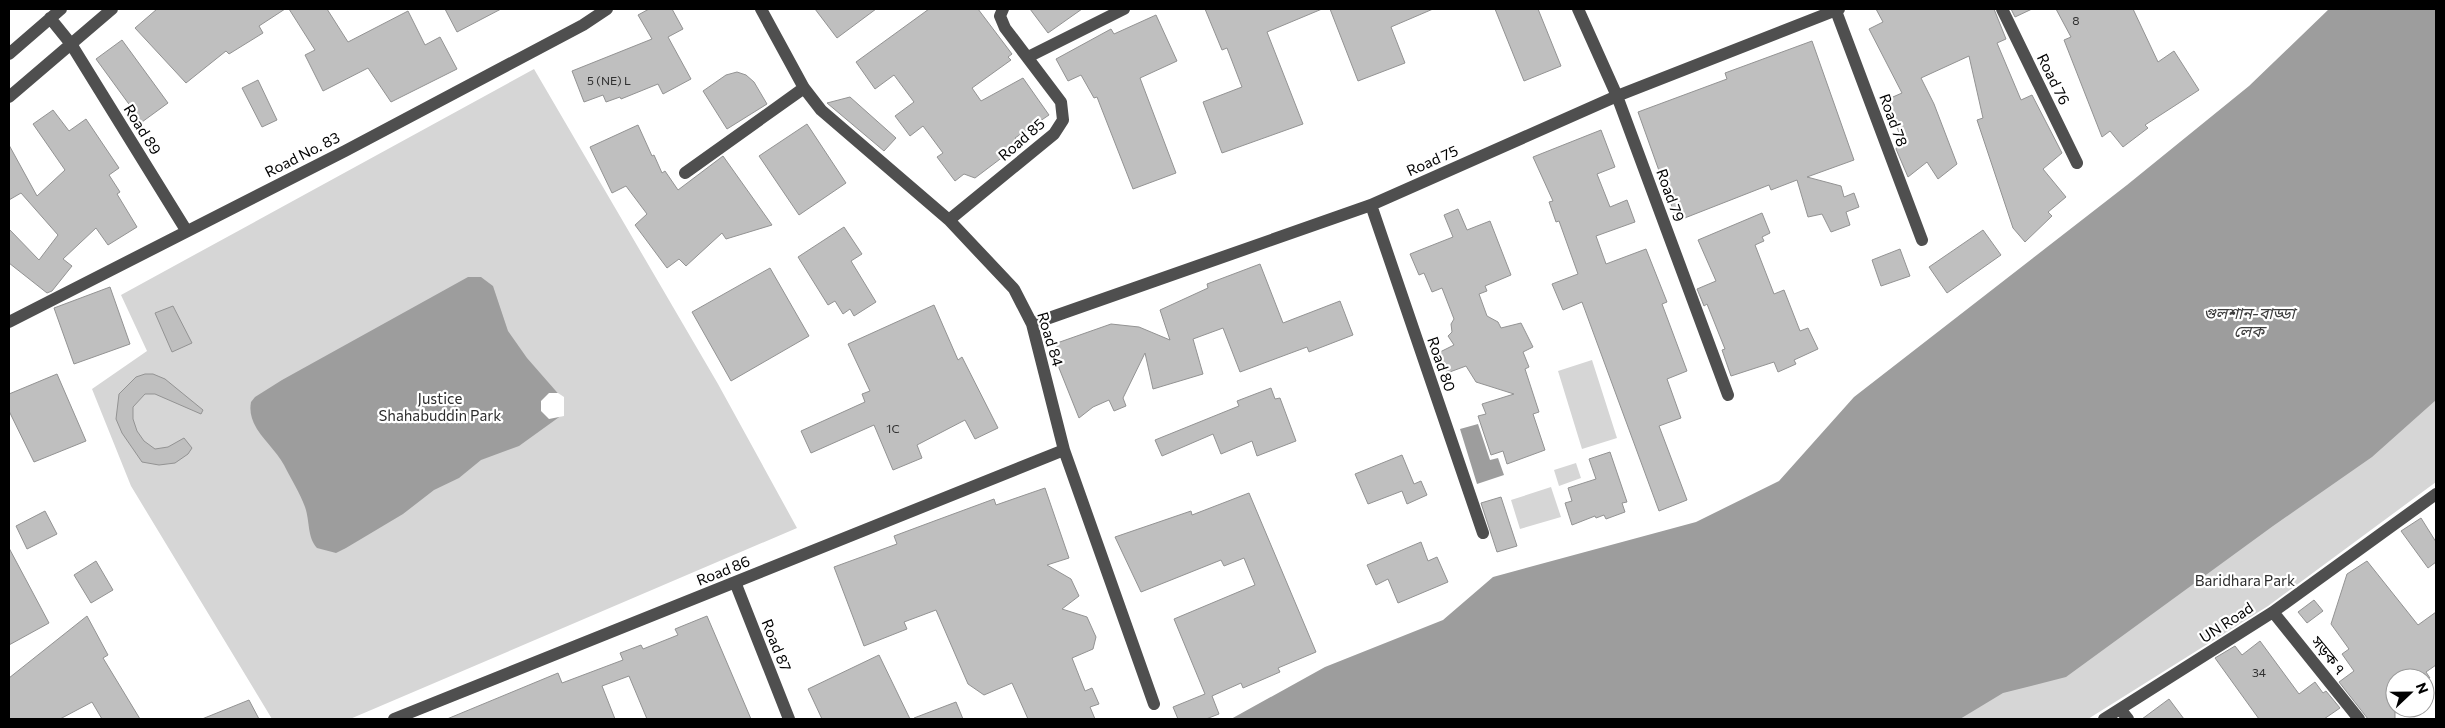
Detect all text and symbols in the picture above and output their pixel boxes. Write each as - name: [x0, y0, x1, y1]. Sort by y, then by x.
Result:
- house number: 8: [2072, 13, 2080, 27]
- street label: Road 76: [2034, 50, 2074, 108]
- house number: 5 (NE) L: [587, 73, 631, 87]
- street label: Road 78: [1876, 91, 1912, 149]
- street label: Road 89: [120, 100, 166, 158]
- street label: Road 85: [994, 114, 1048, 164]
- street label: Road No. 83: [261, 127, 343, 181]
- street label: Road 75: [1403, 141, 1461, 179]
- street label: Road 79: [1653, 166, 1689, 224]
- water label: গুলশান-বাড্ডা লেক: [2203, 303, 2297, 340]
- street label: Road 84: [1034, 310, 1068, 368]
- street label: Road 80: [1424, 334, 1460, 394]
- park label: Justice Shahabuddin Park: [379, 389, 501, 424]
- house number: 1C: [886, 421, 900, 435]
- street label: Road 86: [694, 551, 752, 589]
- park label: Baridhara Park: [2195, 571, 2295, 589]
- street label: UN Road: [2196, 598, 2256, 646]
- street label: Road 87: [758, 616, 796, 674]
- street label: সড়ক ৭: [2308, 632, 2350, 678]
- house number: 34: [2252, 665, 2266, 679]
- north arrow: [2385, 668, 2435, 718]
- text: N: [2413, 680, 2432, 696]

